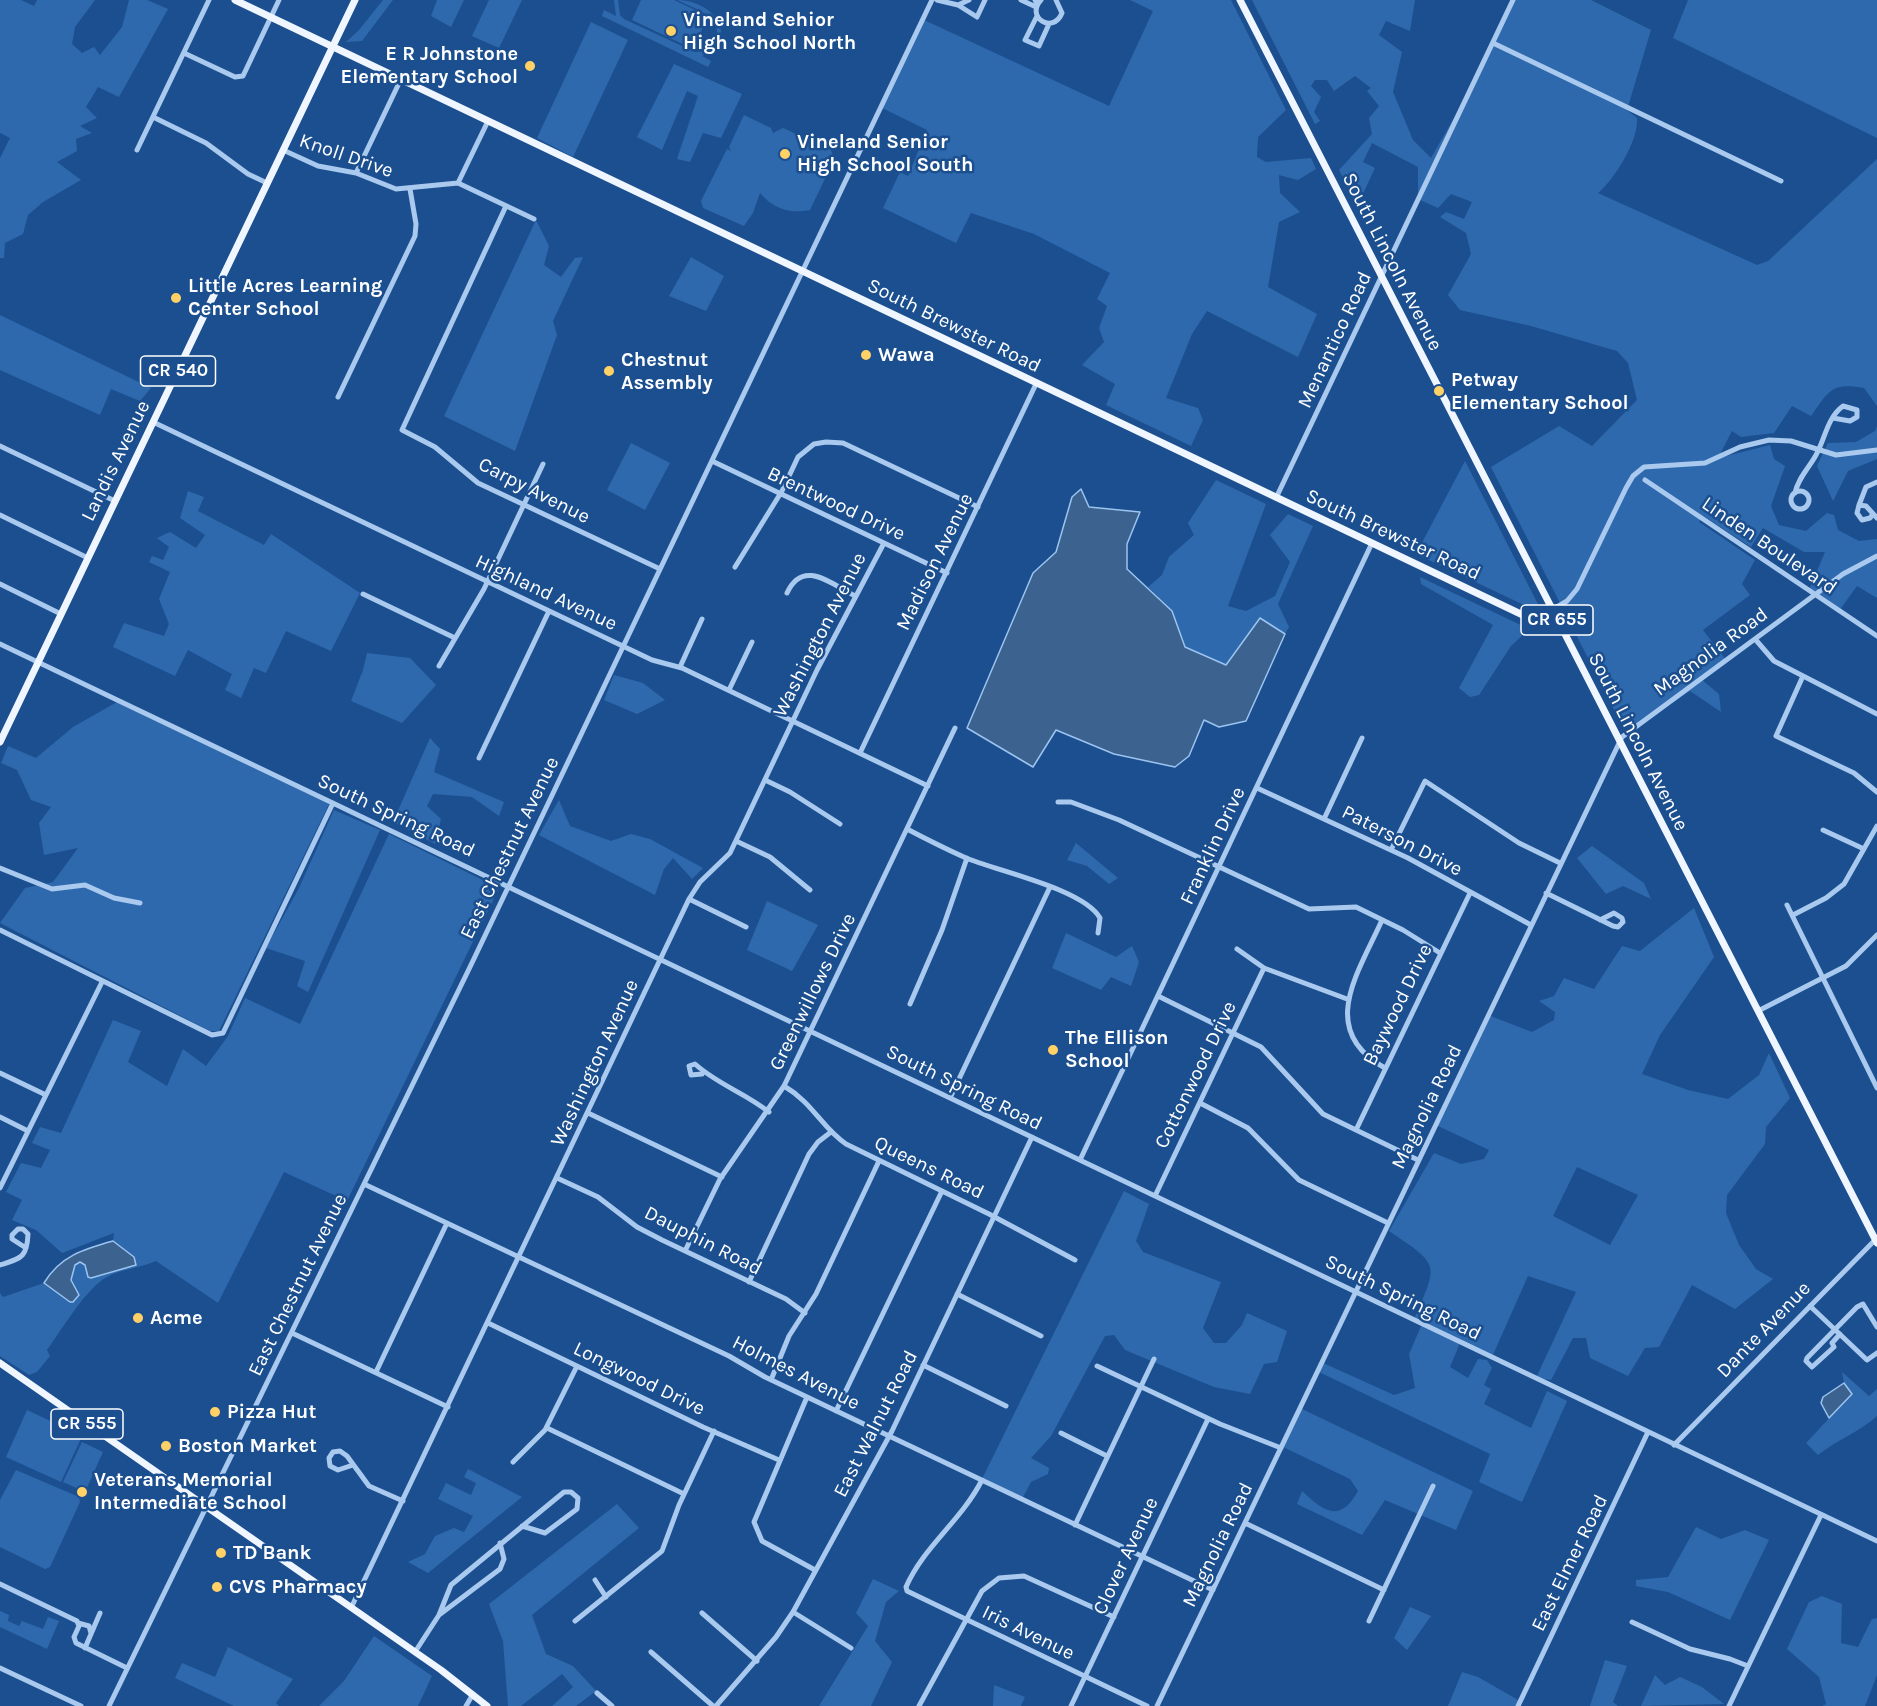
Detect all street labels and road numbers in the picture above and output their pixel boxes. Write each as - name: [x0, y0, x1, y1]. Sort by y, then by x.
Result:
- street label: Knoll Drive: [296, 129, 396, 183]
- street label: South Lincoln Avenue: [1337, 169, 1447, 355]
- street label: Menantico Road: [1293, 268, 1377, 412]
- street label: South Brewster Road: [863, 274, 1045, 378]
- road number: CR 540: [140, 356, 216, 386]
- street label: Landis Avenue: [76, 397, 156, 525]
- street label: Carpy Avenue: [474, 453, 594, 529]
- street label: Brentwood Drive: [763, 462, 909, 546]
- street label: South Brewster Road: [1302, 484, 1484, 586]
- street label: Madison Avenue: [891, 489, 979, 635]
- street label: Linden Boulevard: [1697, 492, 1841, 600]
- street label: Washington Avenue: [768, 549, 872, 721]
- street label: Highland Avenue: [471, 550, 621, 636]
- street label: Magnolia Road: [1649, 602, 1773, 702]
- road number: CR 655: [1521, 605, 1593, 635]
- street label: South Lincoln Avenue: [1583, 649, 1693, 835]
- street label: East Chestnut Avenue: [455, 753, 565, 943]
- street label: South Spring Road: [314, 769, 478, 863]
- street label: Franklin Drive: [1175, 783, 1251, 909]
- street label: Paterson Drive: [1338, 800, 1466, 882]
- street label: Greenwillows Drive: [765, 910, 861, 1074]
- street label: Baywood Drive: [1358, 940, 1438, 1070]
- street label: Washington Avenue: [546, 976, 644, 1150]
- street label: Cottonwood Drive: [1150, 997, 1242, 1153]
- street label: South Spring Road: [882, 1040, 1046, 1136]
- street label: Magnolia Road: [1386, 1041, 1468, 1173]
- street label: Queens Road: [870, 1131, 988, 1205]
- street label: East Chestnut Avenue: [243, 1190, 353, 1380]
- street label: Dauphin Road: [640, 1201, 766, 1281]
- street label: South Spring Road: [1321, 1250, 1485, 1346]
- street label: Dante Avenue: [1712, 1277, 1816, 1383]
- street label: Holmes Avenue: [728, 1331, 864, 1415]
- street label: Longwood Drive: [569, 1337, 709, 1421]
- street label: East Walnut Road: [829, 1347, 923, 1501]
- road number: CR 555: [51, 1409, 123, 1439]
- street label: Magnolia Road: [1177, 1479, 1259, 1611]
- street label: East Elmer Road: [1527, 1491, 1613, 1635]
- street label: Clover Avenue: [1088, 1493, 1164, 1619]
- street label: Iris Avenue: [978, 1600, 1078, 1666]

